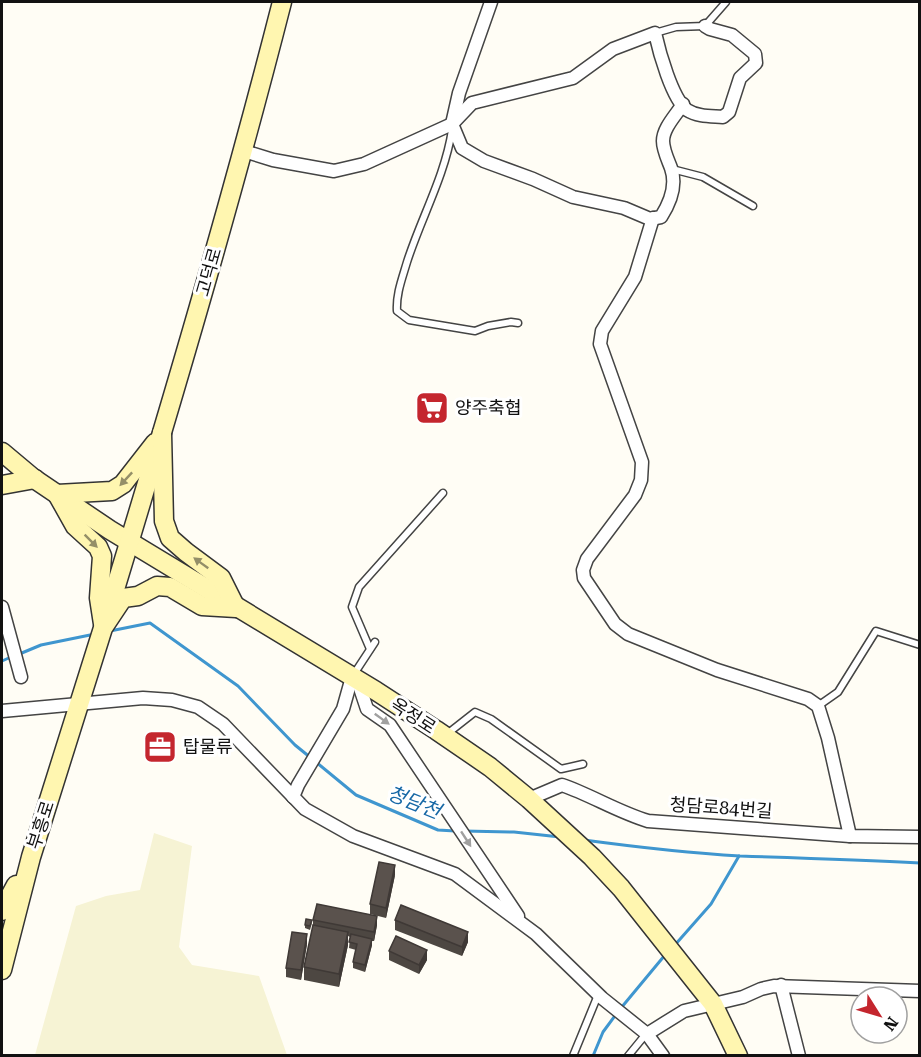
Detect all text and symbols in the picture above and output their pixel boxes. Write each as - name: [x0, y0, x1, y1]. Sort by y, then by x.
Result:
- street label: 고덕로: [192, 245, 225, 299]
- supermarket icon: 양주축협: [414, 390, 450, 426]
- place label: 양주축협: [455, 397, 521, 418]
- one-way arrow: [120, 471, 133, 486]
- one-way arrow: [84, 533, 98, 548]
- one-way arrow: [193, 557, 209, 569]
- street label: 옥정로: [387, 693, 440, 738]
- one-way arrow: [374, 713, 389, 725]
- office icon: 탑물류: [142, 729, 178, 765]
- place label: 탑물류: [183, 736, 233, 757]
- water label: 청담천: [384, 781, 446, 824]
- street label: 청담로84번길: [669, 793, 773, 822]
- street label: 부흥로: [23, 798, 58, 852]
- one-way arrow: [460, 831, 472, 847]
- north arrow: [849, 985, 909, 1045]
- text: N: [879, 1013, 902, 1034]

